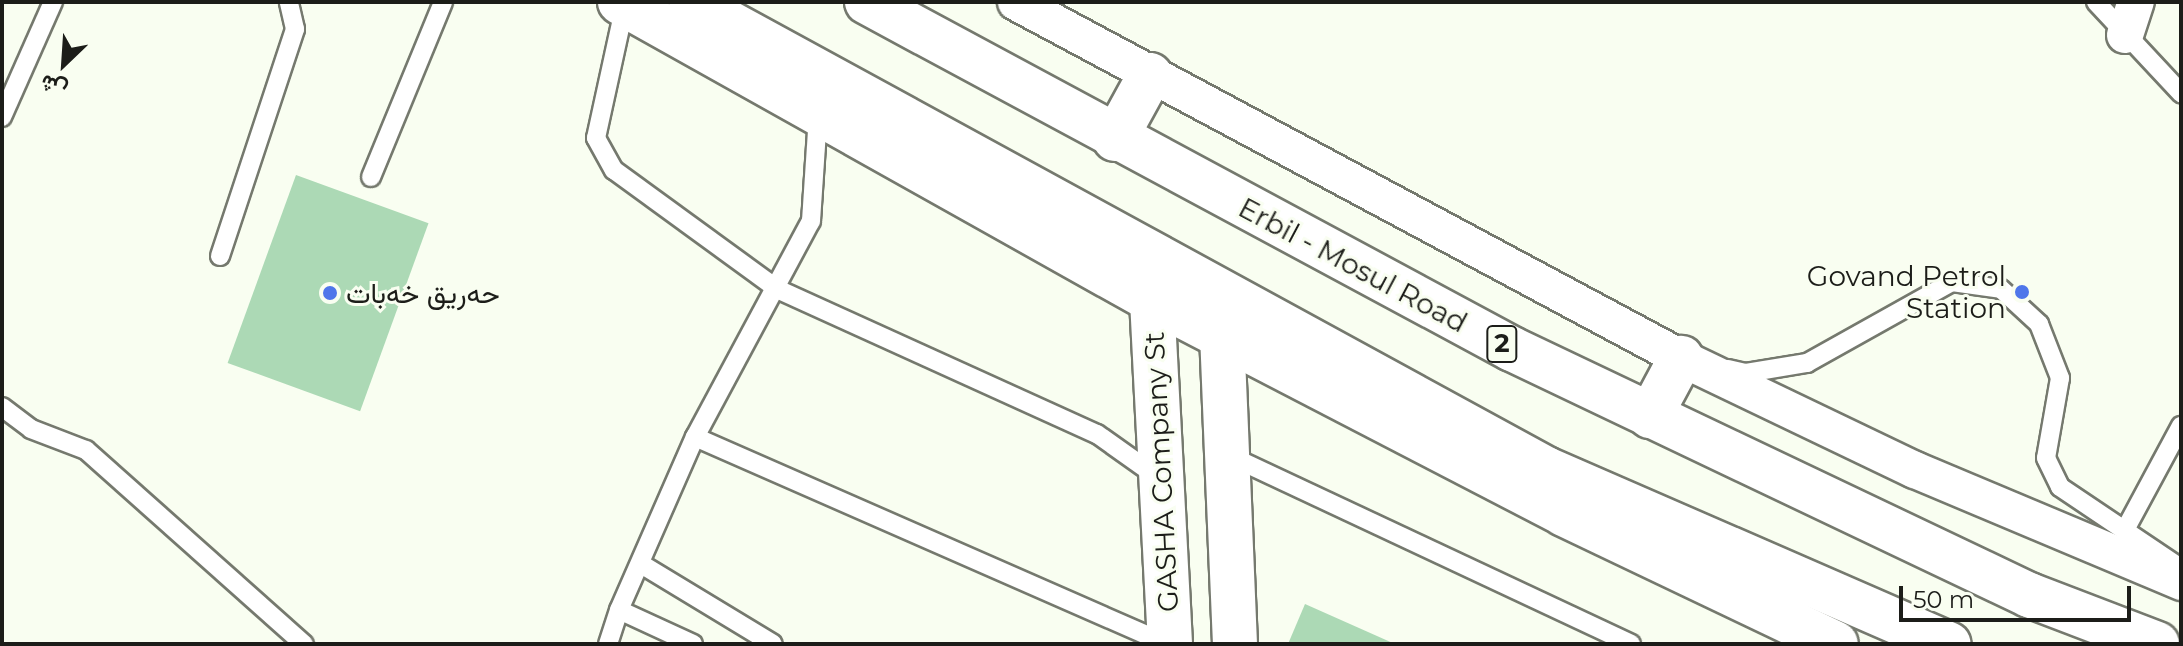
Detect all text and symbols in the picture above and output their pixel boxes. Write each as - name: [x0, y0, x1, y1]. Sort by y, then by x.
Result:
- north arrow: [24, 24, 104, 104]
- text: ش: [36, 68, 71, 104]
- street label: Erbil - Mosul Road: [1233, 191, 1473, 339]
- place label: Govand Petrol Station: [1807, 259, 2006, 325]
- place label: حەریق خەبات: [346, 276, 500, 310]
- marker: Govand Petrol Station: [2013, 283, 2031, 301]
- marker: حەریق خەبات: [321, 284, 339, 302]
- road number: 2: [1486, 322, 1518, 366]
- street label: GASHA Company St: [1137, 331, 1185, 613]
- scale bar: [1903, 570, 2135, 620]
- text: 50 m: [1913, 585, 1974, 614]

